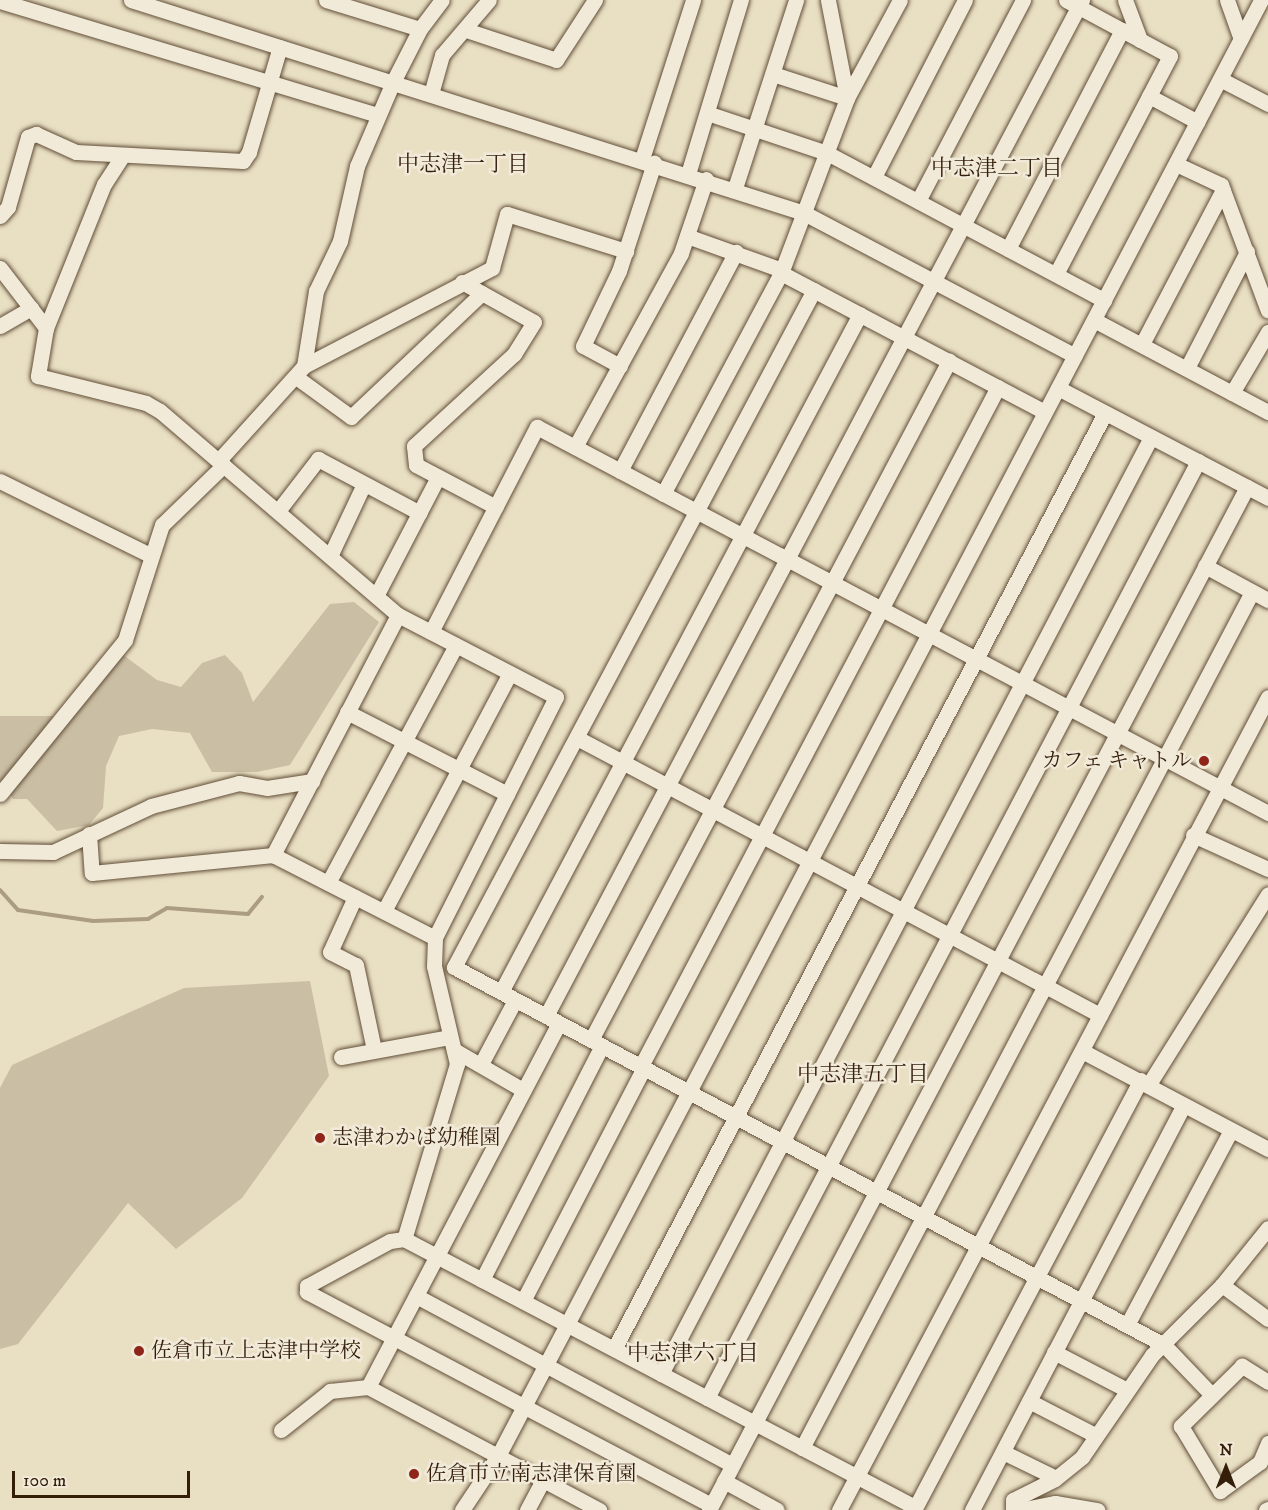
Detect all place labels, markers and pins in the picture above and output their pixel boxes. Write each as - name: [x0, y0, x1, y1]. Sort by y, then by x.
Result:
- place label: カフェ キャトル: [1040, 748, 1192, 774]
- marker: カフェ キャトル: [1197, 754, 1211, 768]
- place label: 志津わかば幼稚園: [332, 1125, 500, 1151]
- marker: 志津わかば幼稚園: [313, 1131, 327, 1145]
- place label: 佐倉市立上志津中学校: [151, 1338, 361, 1364]
- marker: 佐倉市立上志津中学校: [132, 1344, 146, 1358]
- place label: 佐倉市立南志津保育園: [426, 1461, 636, 1487]
- marker: 佐倉市立南志津保育園: [407, 1467, 421, 1481]

